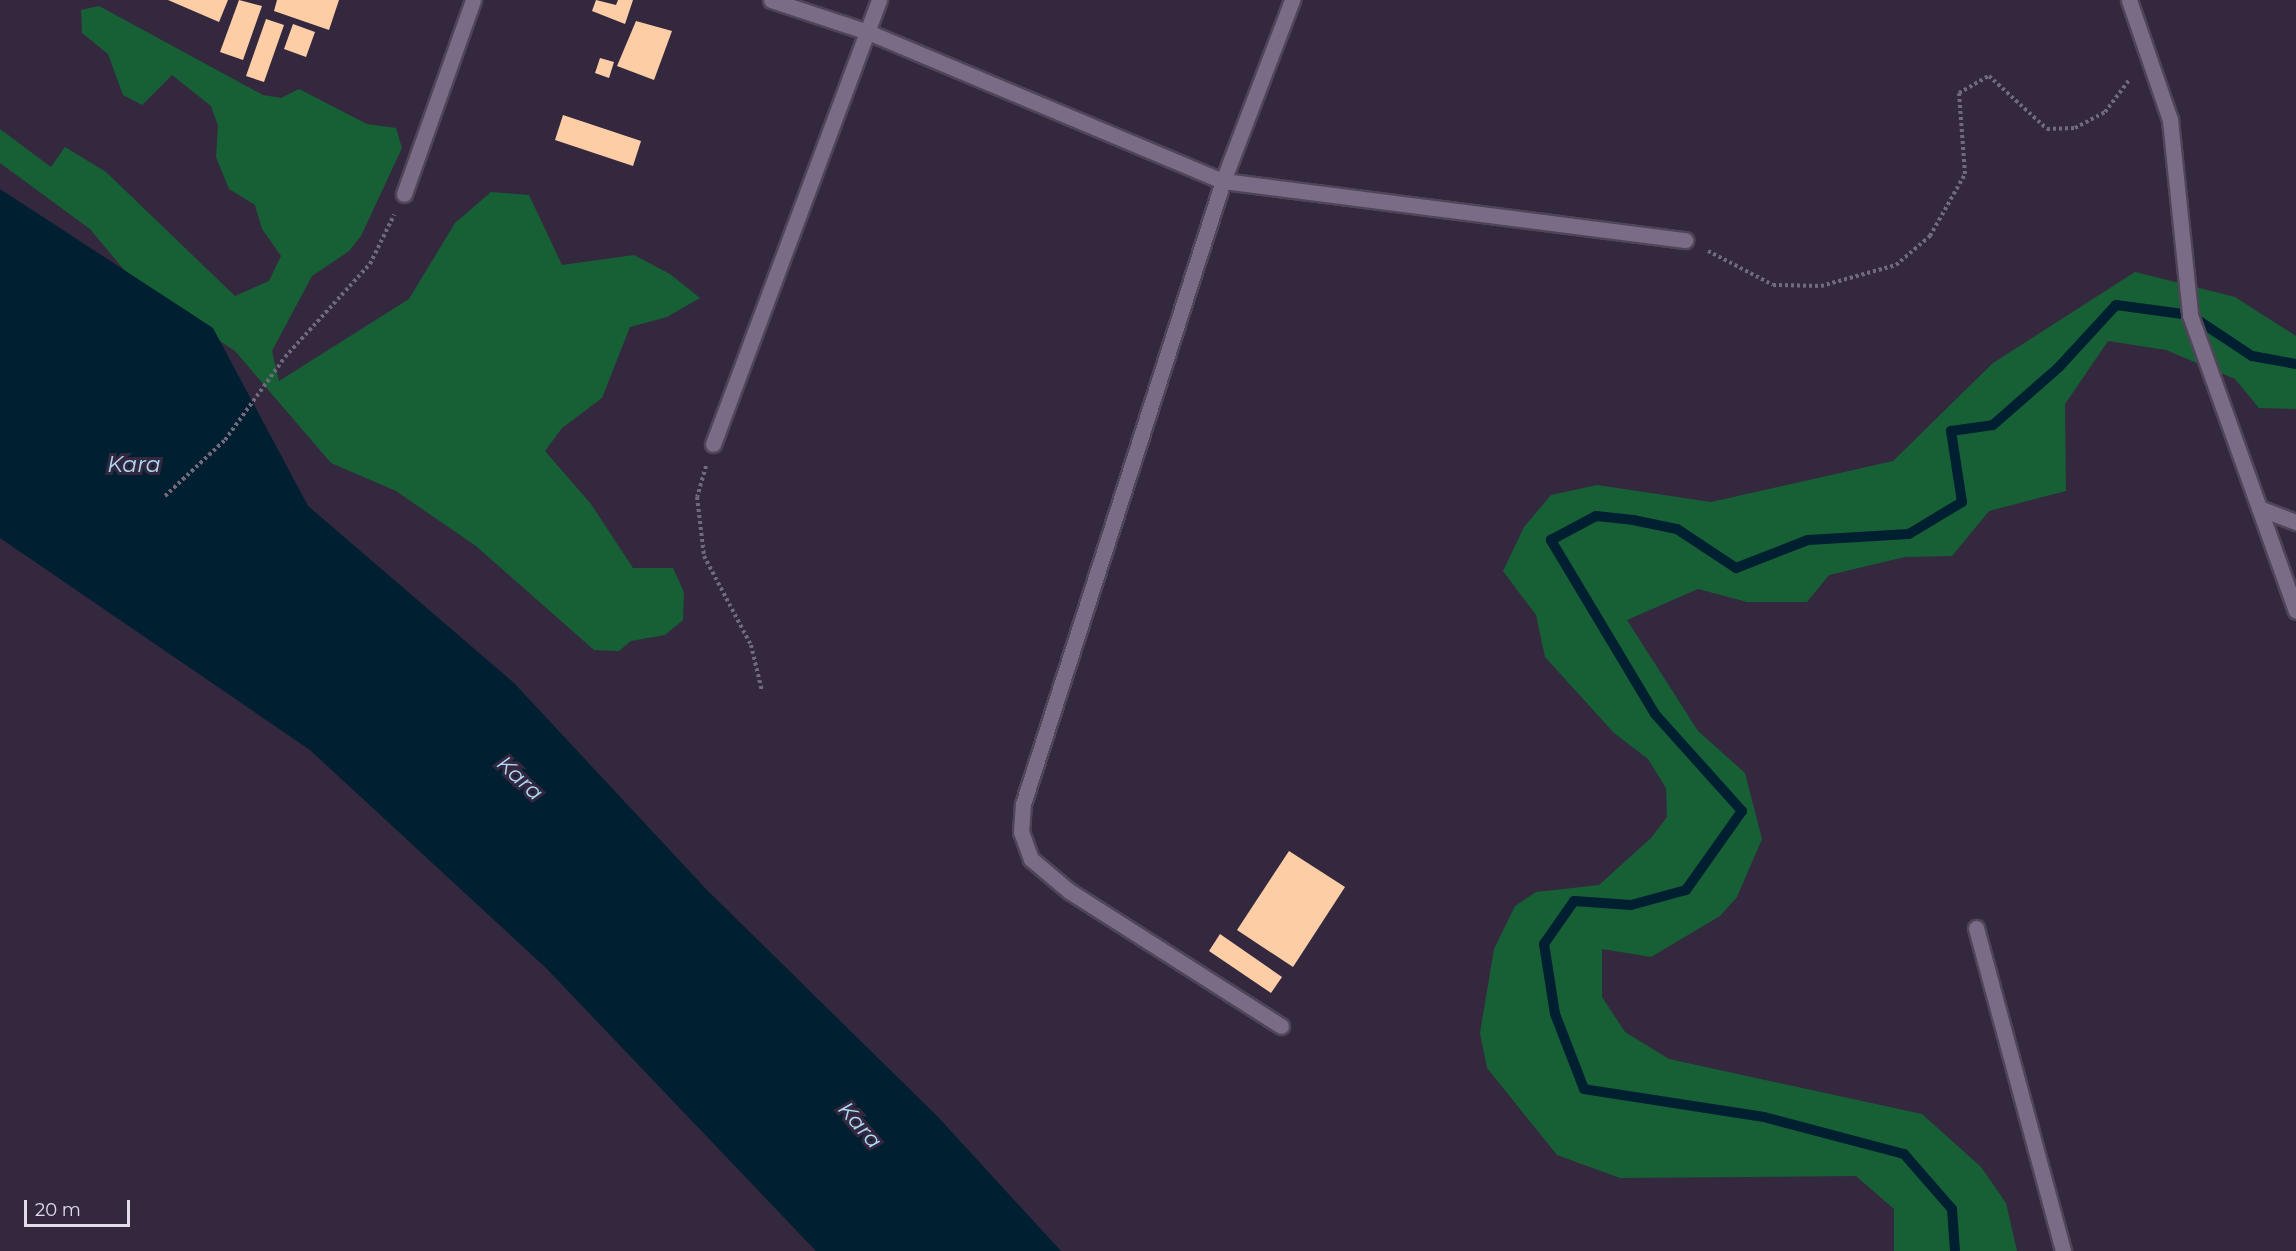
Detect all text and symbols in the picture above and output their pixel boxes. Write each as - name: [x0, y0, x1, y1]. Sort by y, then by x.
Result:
- water label: Kara: [107, 452, 161, 478]
- water label: Kara: [491, 750, 549, 806]
- water label: Kara: [832, 1096, 888, 1154]
- scale bar: [27, 1188, 134, 1226]
- text: 20 m: [35, 1199, 81, 1221]

